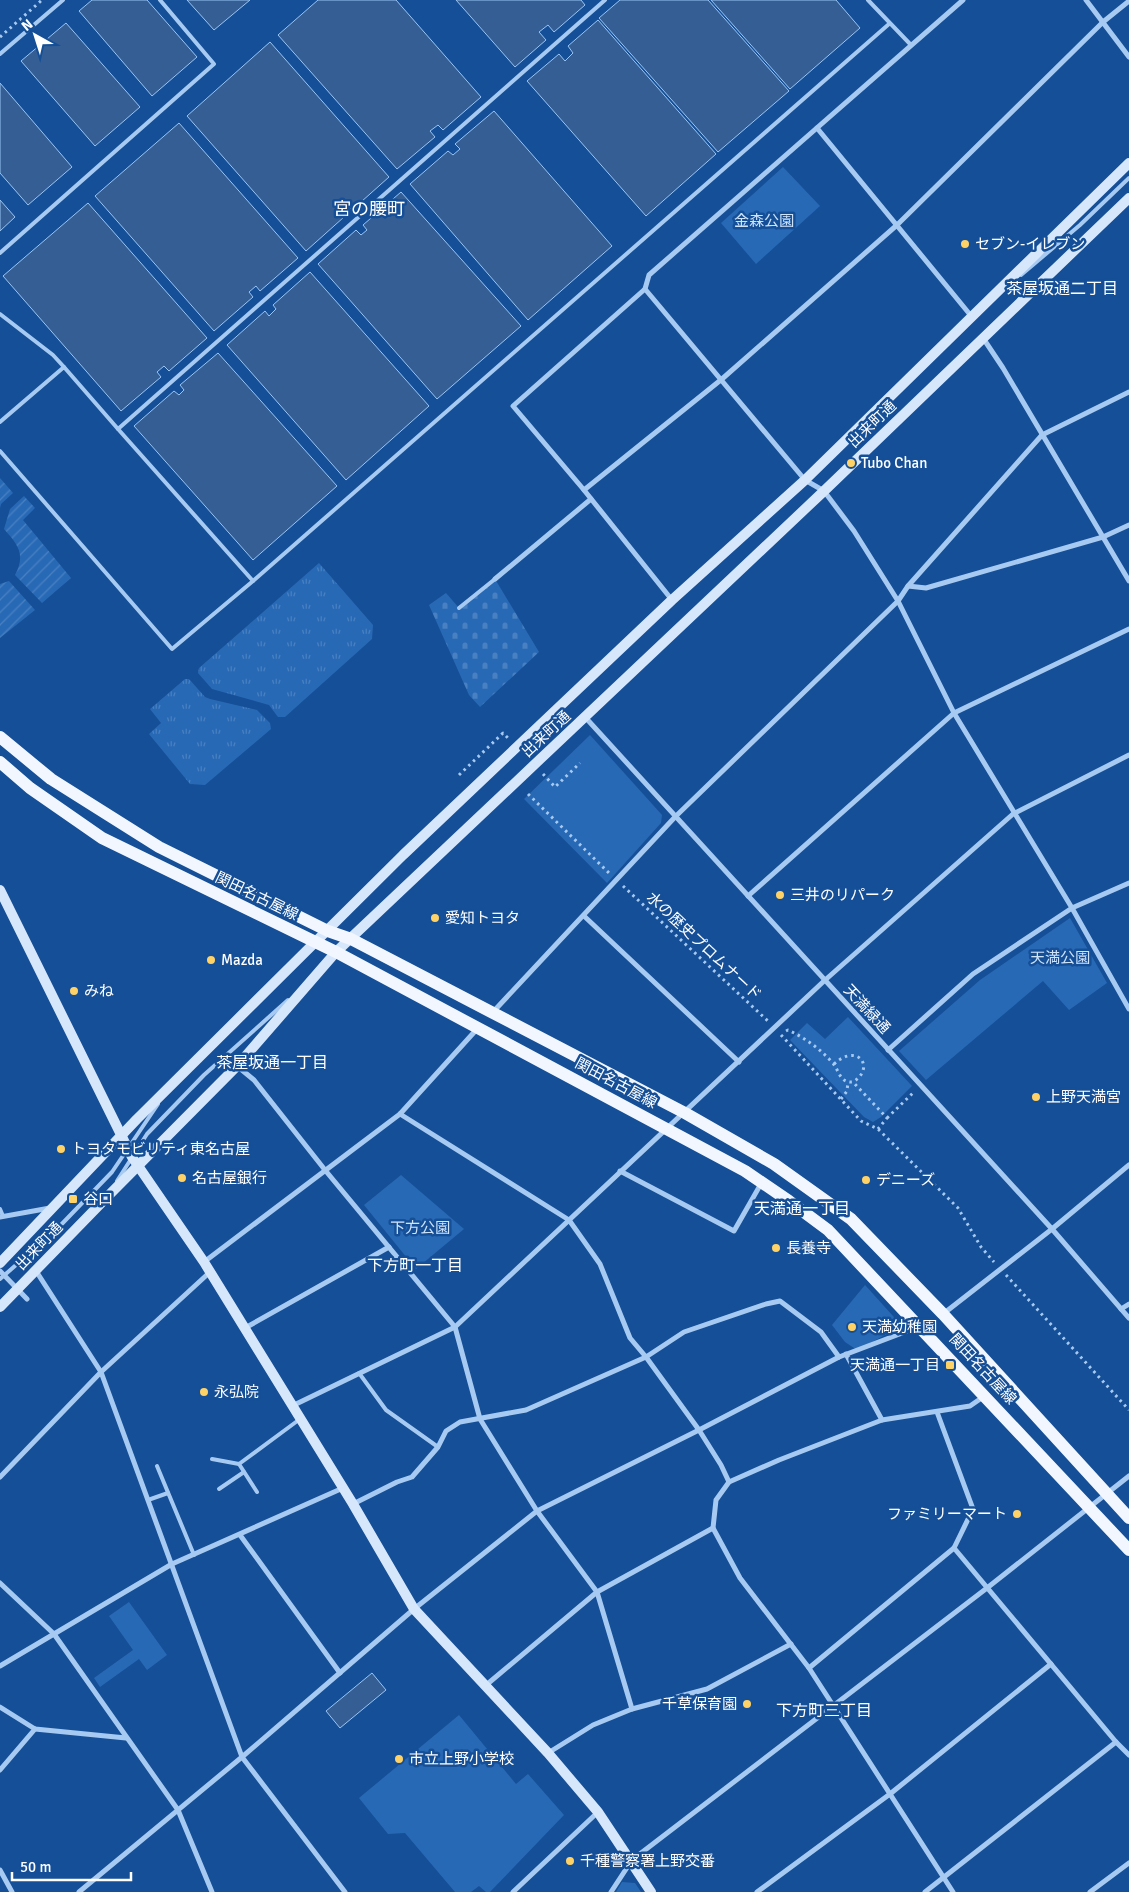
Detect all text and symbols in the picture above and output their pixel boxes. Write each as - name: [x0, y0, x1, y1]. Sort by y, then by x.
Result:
- north arrow: [10, 10, 60, 60]
- text: N: [18, 16, 36, 35]
- district label: 宮の腰町: [333, 198, 405, 220]
- park label: 金森公園: [734, 212, 794, 230]
- place label: セブン-イレブン: [975, 235, 1085, 253]
- marker: セブン-イレブン: [959, 238, 971, 250]
- district label: 茶屋坂通二丁目: [1006, 279, 1118, 299]
- street label: 出来町通: [844, 397, 900, 451]
- place label: Tubo Chan: [861, 454, 927, 472]
- marker: Tubo Chan: [845, 457, 857, 469]
- street label: 出来町通: [518, 707, 574, 761]
- street label: 関田名古屋線: [213, 868, 301, 924]
- place label: 三井のリパーク: [790, 886, 895, 904]
- street label: 水の歴史プロムナード: [643, 888, 765, 1004]
- marker: 三井のリパーク: [774, 889, 786, 901]
- place label: 愛知トヨタ: [445, 909, 520, 927]
- marker: 愛知トヨタ: [429, 912, 441, 924]
- park label: 天満公園: [1030, 949, 1090, 967]
- place label: Mazda: [221, 951, 263, 969]
- marker: Mazda: [205, 954, 217, 966]
- street label: 天満緑通: [840, 981, 894, 1037]
- place label: みね: [84, 982, 114, 1000]
- marker: みね: [68, 985, 80, 997]
- district label: 茶屋坂通一丁目: [216, 1053, 328, 1073]
- street label: 関田名古屋線: [572, 1054, 660, 1112]
- place label: 上野天満宮: [1046, 1088, 1121, 1106]
- marker: 上野天満宮: [1030, 1091, 1042, 1103]
- place label: トヨタモビリティ東名古屋: [71, 1140, 250, 1158]
- marker: トヨタモビリティ東名古屋: [55, 1143, 67, 1155]
- place label: 名古屋銀行: [192, 1169, 267, 1187]
- place label: デニーズ: [876, 1171, 935, 1189]
- marker: 名古屋銀行: [176, 1172, 188, 1184]
- marker: デニーズ: [860, 1174, 872, 1186]
- place label: 谷口: [83, 1190, 113, 1208]
- marker: 谷口: [67, 1193, 79, 1205]
- district label: 天満通一丁目: [754, 1199, 850, 1219]
- street label: 出来町通: [12, 1218, 66, 1274]
- park label: 下方公園: [390, 1219, 450, 1237]
- place label: 長養寺: [786, 1239, 831, 1257]
- marker: 長養寺: [770, 1242, 782, 1254]
- district label: 下方町一丁目: [367, 1256, 463, 1276]
- place label: 天満幼稚園: [862, 1318, 937, 1336]
- marker: 天満幼稚園: [846, 1321, 858, 1333]
- street label: 関田名古屋線: [946, 1330, 1020, 1408]
- place label: 天満通一丁目: [850, 1356, 940, 1374]
- marker: 天満通一丁目: [944, 1359, 956, 1371]
- place label: 永弘院: [214, 1383, 259, 1401]
- marker: 永弘院: [198, 1386, 210, 1398]
- place label: ファミリーマート: [887, 1505, 1007, 1523]
- marker: ファミリーマート: [1011, 1508, 1023, 1520]
- place label: 千草保育園: [662, 1695, 737, 1713]
- marker: 千草保育園: [741, 1698, 753, 1710]
- district label: 下方町三丁目: [776, 1701, 872, 1721]
- place label: 市立上野小学校: [409, 1750, 514, 1768]
- marker: 市立上野小学校: [393, 1753, 405, 1765]
- scale bar: [12, 1850, 131, 1882]
- place label: 千種警察署上野交番: [580, 1852, 715, 1870]
- marker: 千種警察署上野交番: [564, 1855, 576, 1867]
- text: 50 m: [20, 1858, 51, 1876]

